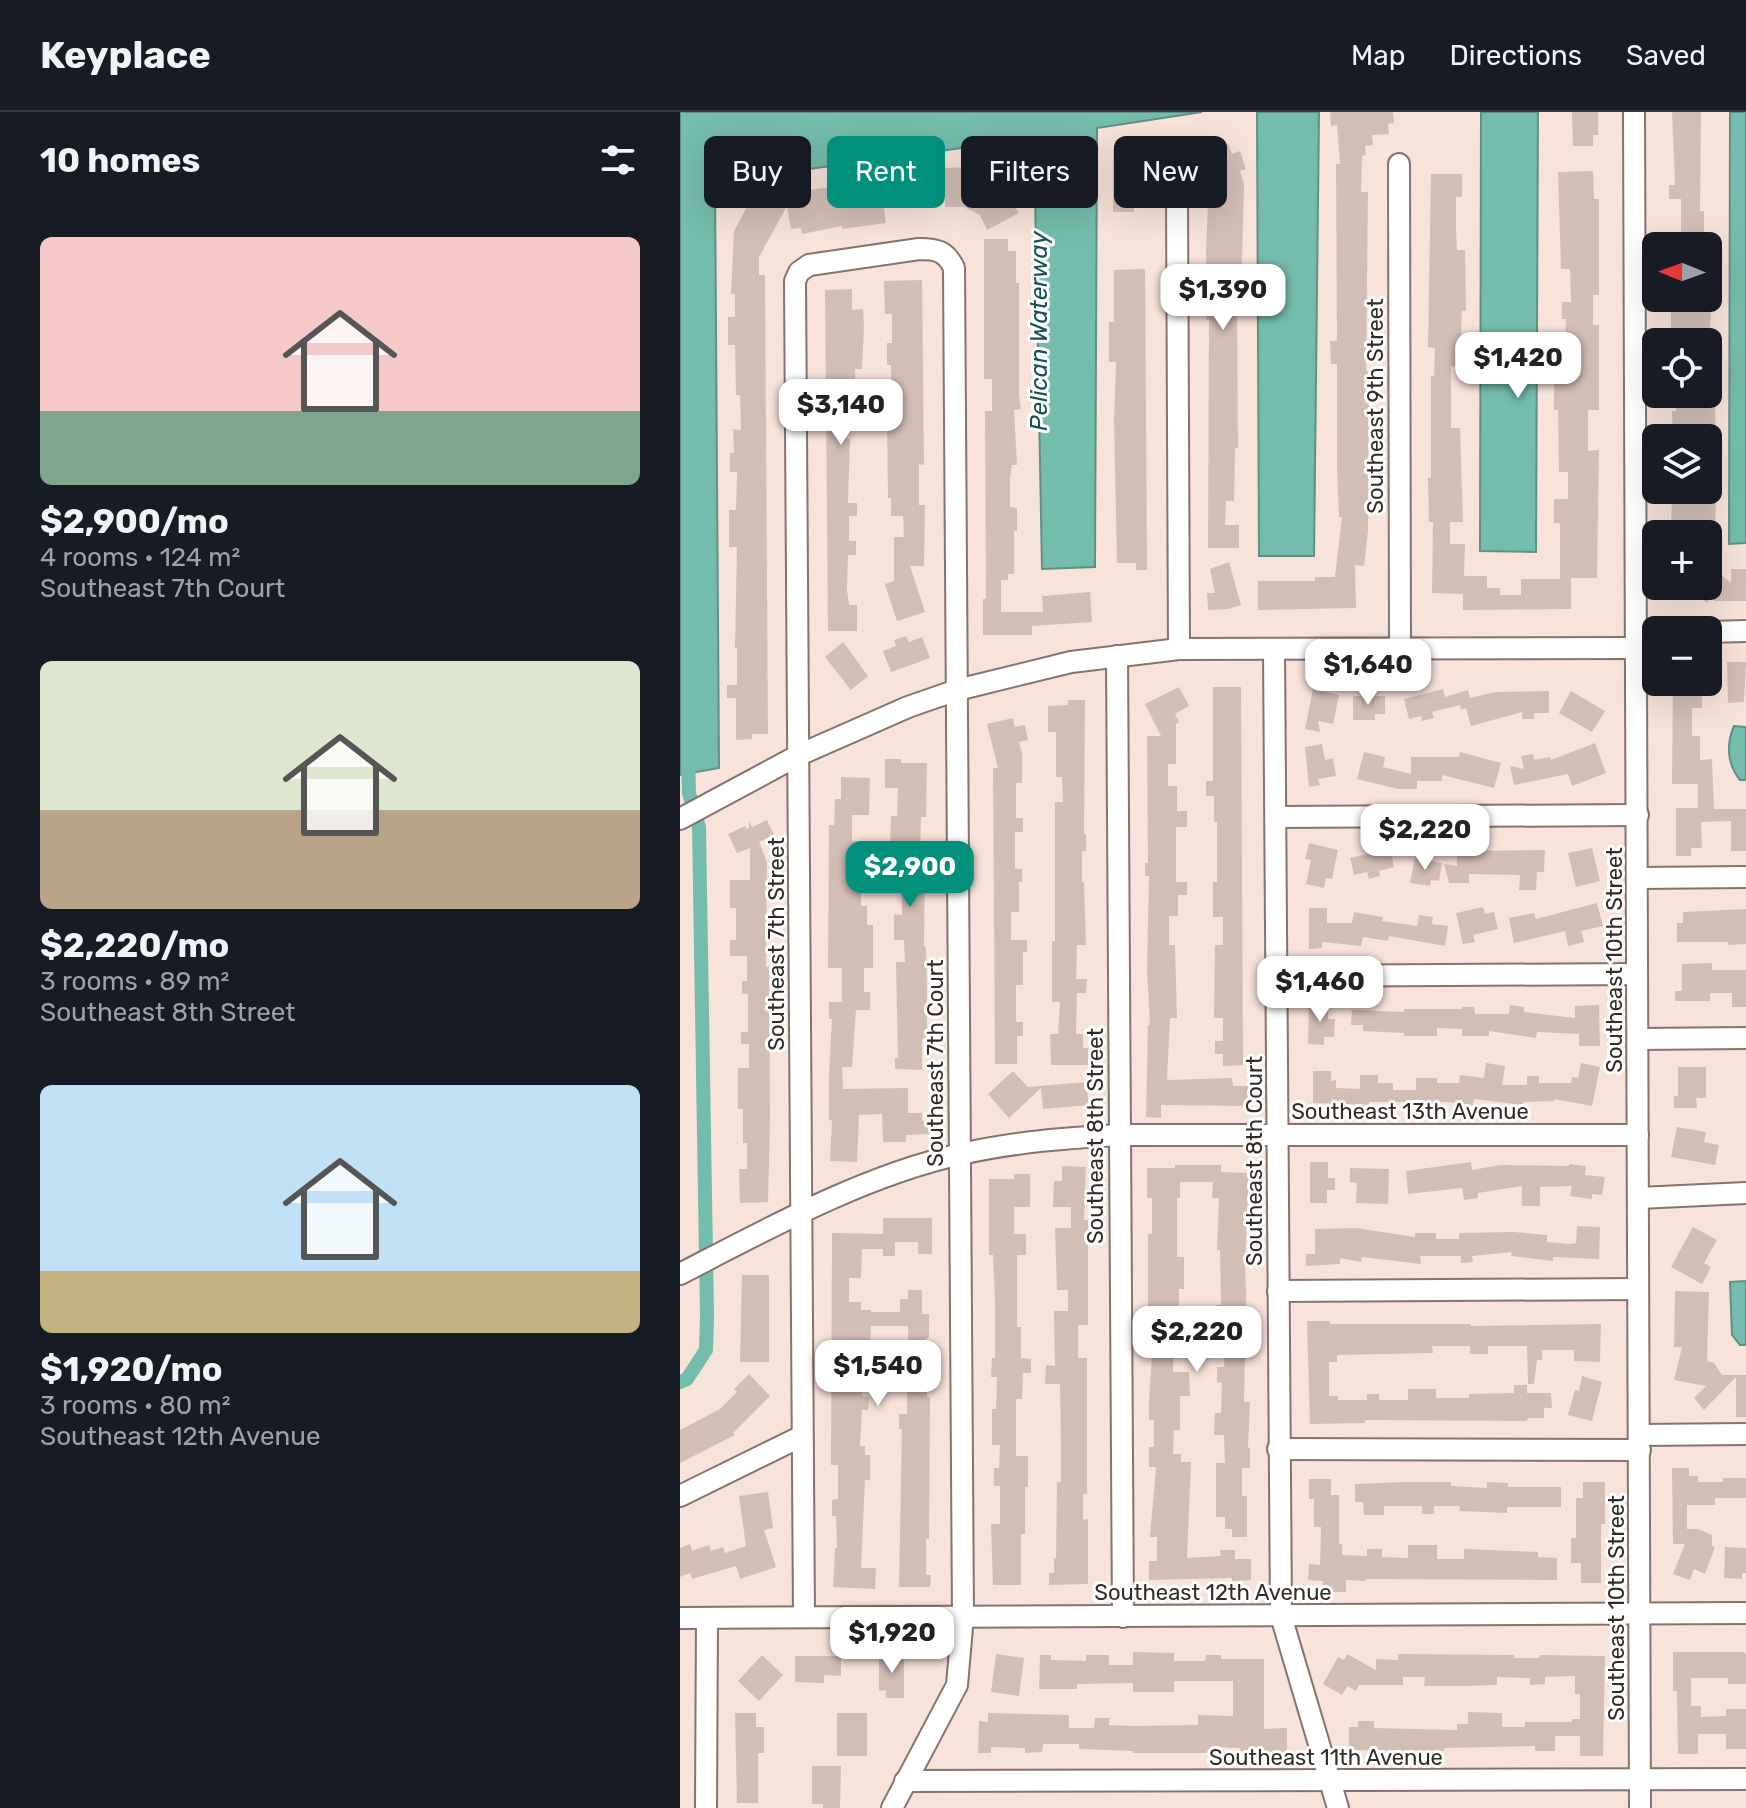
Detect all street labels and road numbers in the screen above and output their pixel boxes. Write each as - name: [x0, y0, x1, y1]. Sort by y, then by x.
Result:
- street label: Southeast 9th Street: [1362, 298, 1389, 514]
- street label: Southeast 7th Street: [763, 837, 790, 1051]
- street label: Southeast 10th Street: [1601, 847, 1628, 1073]
- street label: Southeast 7th Court: [922, 959, 949, 1167]
- street label: Southeast 8th Street: [1082, 1028, 1109, 1244]
- street label: Southeast 8th Court: [1241, 1056, 1268, 1266]
- street label: Southeast 13th Avenue: [1291, 1098, 1529, 1125]
- street label: Southeast 10th Street: [1603, 1495, 1630, 1721]
- street label: Southeast 12th Avenue: [1094, 1579, 1332, 1606]
- street label: Southeast 11th Avenue: [1209, 1744, 1443, 1771]

